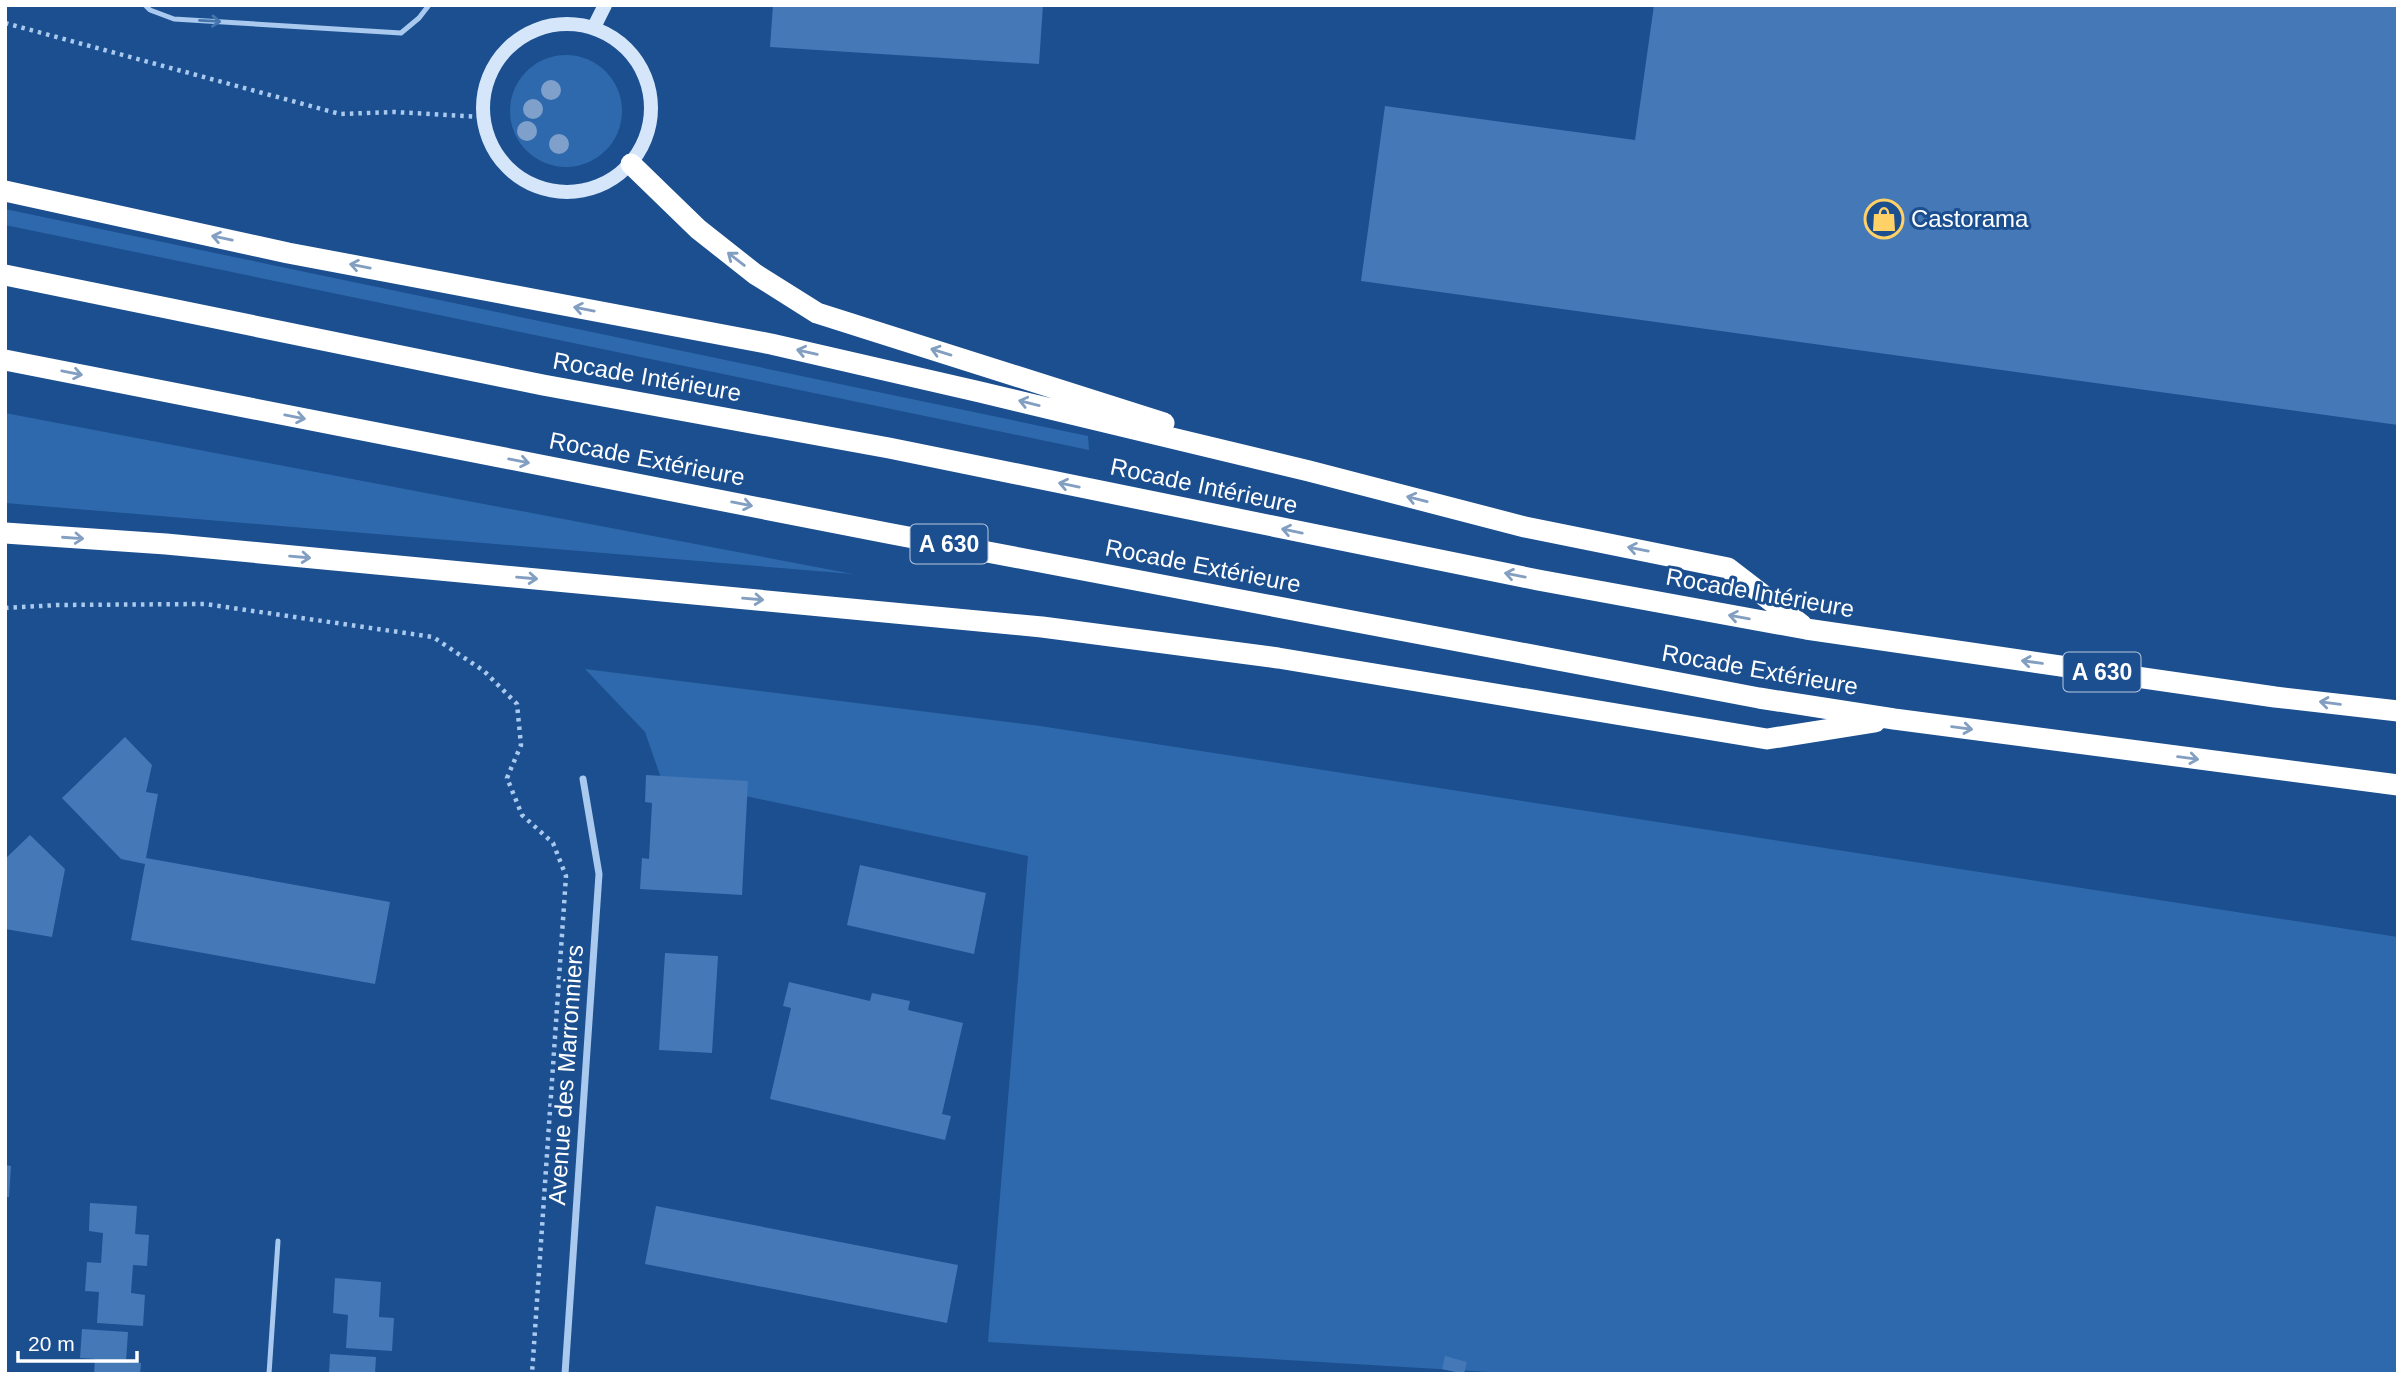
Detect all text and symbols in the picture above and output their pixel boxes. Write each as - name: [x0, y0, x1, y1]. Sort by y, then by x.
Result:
- one-way arrow: [198, 15, 221, 28]
- shop icon: Castorama: [1863, 198, 1905, 240]
- place label: Castorama: [1911, 205, 2029, 232]
- one-way arrow: [211, 231, 234, 244]
- one-way arrow: [728, 252, 746, 267]
- one-way arrow: [349, 259, 372, 272]
- one-way arrow: [573, 301, 596, 315]
- one-way arrow: [931, 344, 953, 357]
- one-way arrow: [796, 345, 819, 359]
- street label: Rocade Intérieure: [551, 347, 743, 406]
- one-way arrow: [60, 367, 83, 381]
- one-way arrow: [1018, 396, 1041, 409]
- one-way arrow: [283, 411, 306, 424]
- street label: Rocade Extérieure: [547, 426, 747, 491]
- street label: Rocade Intérieure: [1108, 452, 1300, 519]
- one-way arrow: [507, 454, 530, 468]
- one-way arrow: [1058, 478, 1081, 492]
- one-way arrow: [1406, 492, 1428, 505]
- one-way arrow: [730, 498, 753, 512]
- road number: A 630: [911, 524, 988, 564]
- one-way arrow: [1281, 524, 1304, 538]
- one-way arrow: [62, 531, 85, 544]
- street label: Rocade Extérieure: [1103, 533, 1303, 598]
- one-way arrow: [1627, 542, 1650, 556]
- one-way arrow: [288, 551, 311, 564]
- street label: Rocade Intérieure: [1664, 563, 1856, 622]
- one-way arrow: [1504, 568, 1527, 582]
- one-way arrow: [515, 572, 537, 585]
- one-way arrow: [741, 593, 764, 606]
- one-way arrow: [1728, 609, 1751, 623]
- street label: Rocade Extérieure: [1660, 639, 1860, 700]
- road number: A 630: [2064, 652, 2140, 692]
- one-way arrow: [2021, 655, 2044, 668]
- one-way arrow: [2319, 697, 2342, 710]
- one-way arrow: [1950, 722, 1973, 735]
- one-way arrow: [2176, 751, 2199, 764]
- street label: Avenue des Marronniers: [543, 944, 588, 1206]
- scale bar: [18, 1320, 136, 1364]
- text: 20 m: [28, 1332, 75, 1355]

